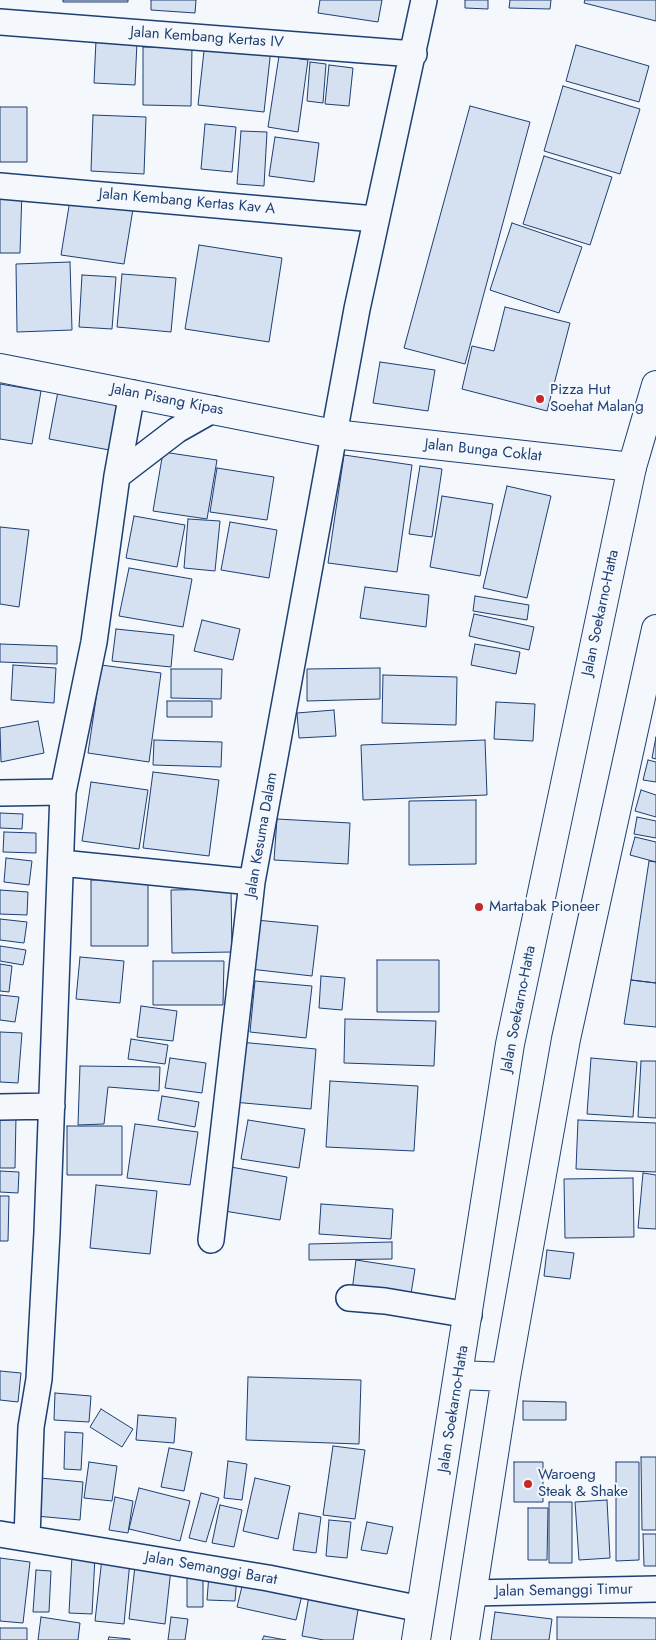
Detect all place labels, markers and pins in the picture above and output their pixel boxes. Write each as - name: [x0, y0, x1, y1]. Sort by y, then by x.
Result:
- place label: Pizza Hut Soehat Malang: [550, 381, 644, 416]
- marker: Pizza Hut Soehat Malang: [534, 393, 546, 405]
- place label: Martabak Pioneer: [489, 898, 600, 916]
- marker: Martabak Pioneer: [473, 901, 485, 913]
- place label: Waroeng Steak & Shake: [538, 1466, 628, 1501]
- marker: Waroeng Steak & Shake: [522, 1478, 534, 1490]

